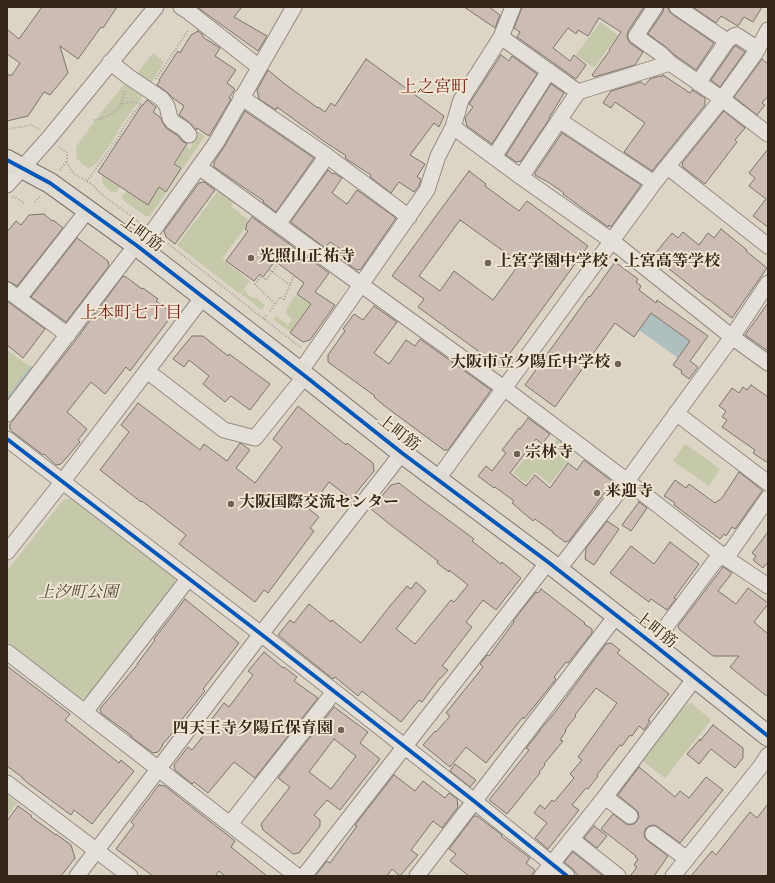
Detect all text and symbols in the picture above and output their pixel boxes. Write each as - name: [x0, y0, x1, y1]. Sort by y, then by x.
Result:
- district label: 上之宮町: [400, 78, 468, 98]
- street label: 上町筋: [116, 213, 166, 257]
- place label: 光照山正祐寺: [259, 248, 355, 268]
- marker: 光照山正祐寺: [246, 253, 256, 263]
- place label: 上宮学園中学校・上宮高等学校: [496, 253, 720, 273]
- marker: 上宮学園中学校・上宮高等学校: [483, 258, 493, 268]
- district label: 上本町七丁目: [80, 304, 182, 324]
- place label: 大阪市立夕陽丘中学校: [450, 354, 610, 374]
- marker: 大阪市立夕陽丘中学校: [613, 359, 623, 369]
- street label: 上町筋: [373, 412, 423, 456]
- place label: 宗林寺: [525, 444, 573, 464]
- marker: 宗林寺: [512, 449, 522, 459]
- place label: 来迎寺: [605, 483, 653, 503]
- marker: 来迎寺: [592, 488, 602, 498]
- place label: 大阪国際交流センター: [239, 494, 399, 514]
- marker: 大阪国際交流センター: [226, 499, 236, 509]
- park label: 上汐町公園: [38, 584, 118, 604]
- street label: 上町筋: [630, 609, 680, 653]
- place label: 四天王寺夕陽丘保育園: [173, 720, 333, 740]
- marker: 四天王寺夕陽丘保育園: [336, 725, 346, 735]

